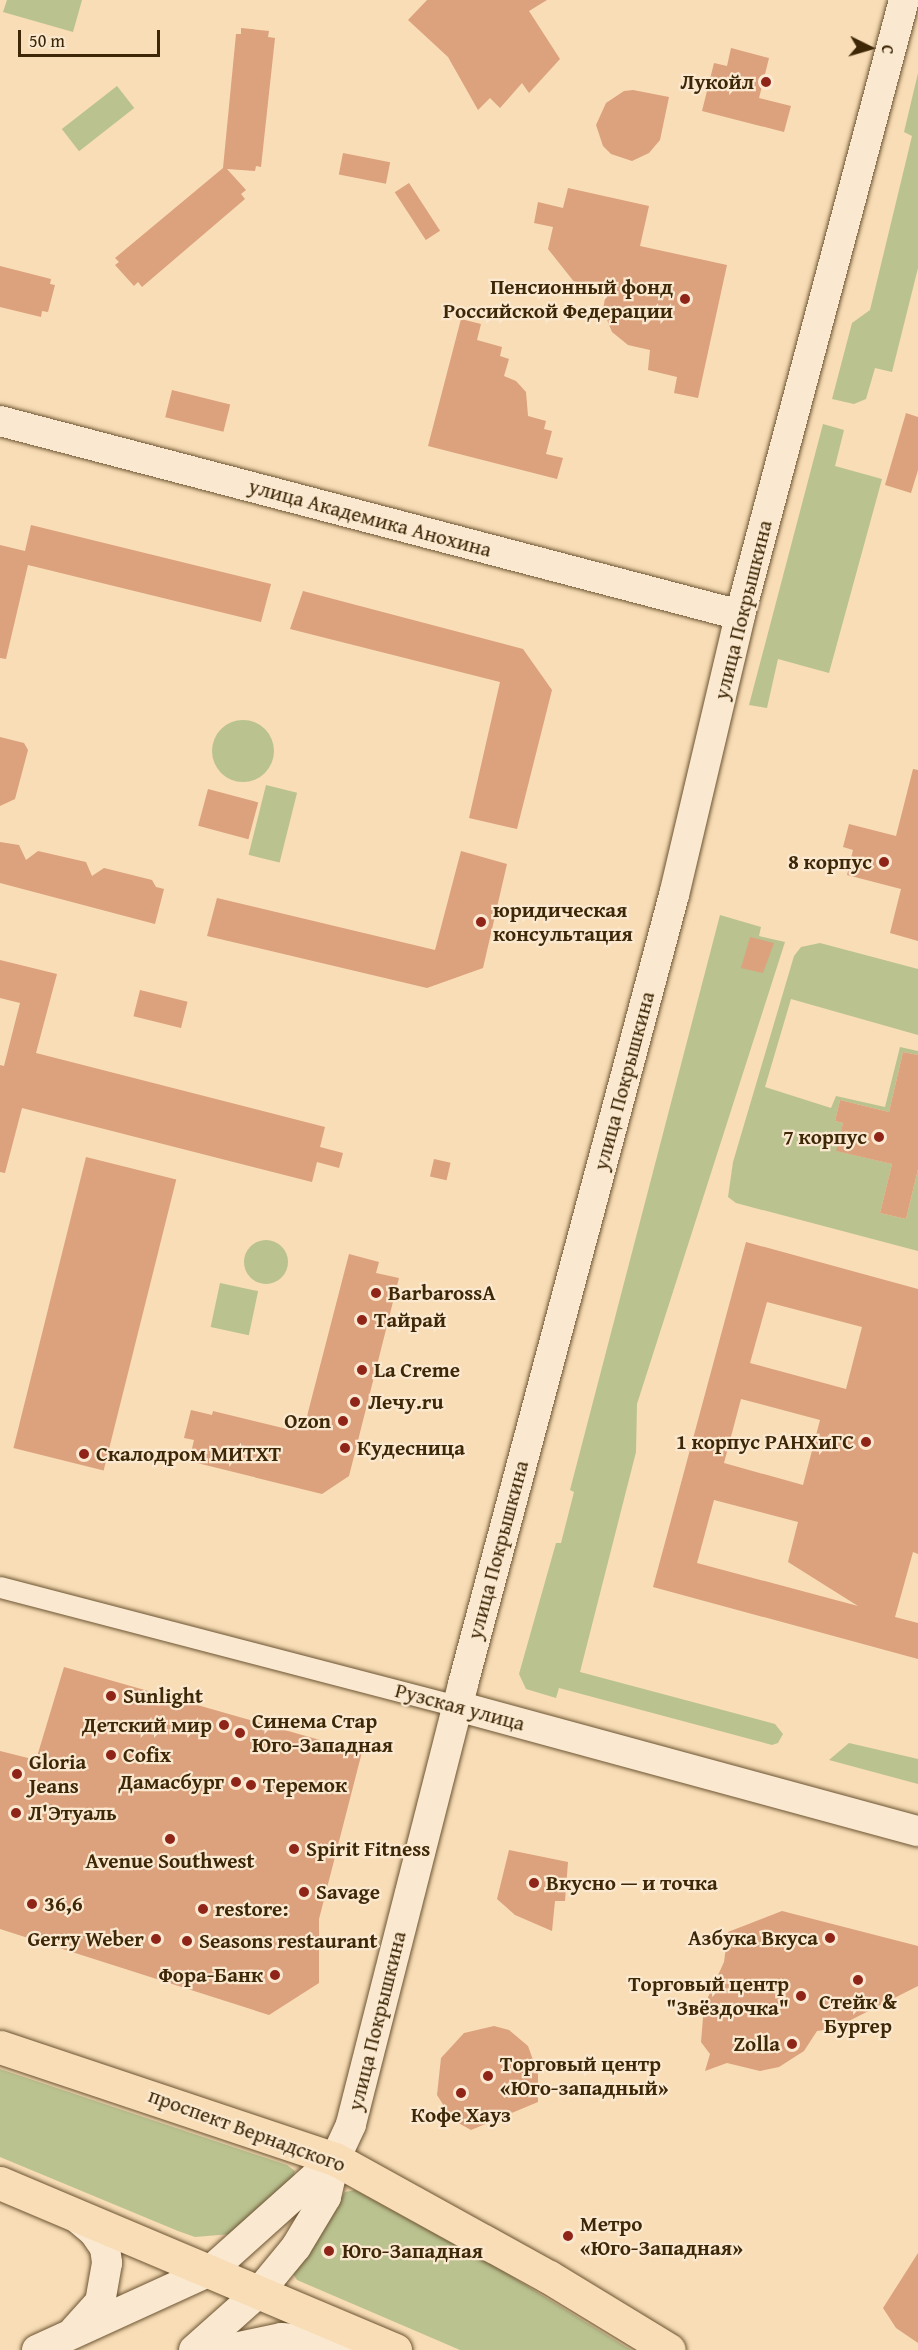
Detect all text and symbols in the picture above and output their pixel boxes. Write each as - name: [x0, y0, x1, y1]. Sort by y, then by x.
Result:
- scale bar: [21, 18, 164, 56]
- north arrow: [840, 18, 900, 78]
- text: 50 m: [29, 27, 65, 54]
- text: С: [876, 44, 900, 55]
- place label: Лукойл: [680, 69, 754, 95]
- marker: Лукойл: [759, 75, 773, 89]
- place label: Пенсионный фонд Российской Федерации: [443, 274, 673, 324]
- marker: Пенсионный фонд Российской Федерации: [678, 292, 692, 306]
- street label: улица Академика Анохина: [246, 473, 494, 563]
- street label: улица Покрышкина: [709, 518, 777, 702]
- place label: 8 корпус: [788, 849, 872, 875]
- marker: 8 корпус: [877, 855, 891, 869]
- place label: юридическая консультация: [493, 897, 633, 947]
- marker: юридическая консультация: [474, 915, 488, 929]
- street label: улица Покрышкина: [588, 989, 660, 1173]
- place label: 7 корпус: [783, 1124, 867, 1150]
- marker: 7 корпус: [872, 1130, 886, 1144]
- place label: BarbarossA: [388, 1280, 496, 1306]
- marker: BarbarossA: [369, 1286, 383, 1300]
- place label: Тайрай: [374, 1307, 446, 1333]
- marker: Тайрай: [355, 1313, 369, 1327]
- place label: La Creme: [374, 1357, 460, 1383]
- marker: La Creme: [355, 1363, 369, 1377]
- place label: Лечу.ru: [368, 1389, 443, 1415]
- marker: Лечу.ru: [346, 1393, 364, 1411]
- place label: Ozon: [284, 1408, 331, 1434]
- marker: Ozon: [336, 1414, 350, 1428]
- place label: 1 корпус РАНХиГС: [676, 1429, 854, 1455]
- place label: Кудесница: [357, 1435, 465, 1461]
- marker: 1 корпус РАНХиГС: [859, 1435, 873, 1449]
- place label: Скалодром МИТХТ: [96, 1441, 281, 1467]
- marker: Кудесница: [338, 1441, 352, 1455]
- marker: Скалодром МИТХТ: [77, 1447, 91, 1461]
- street label: улица Покрышкина: [462, 1458, 534, 1642]
- street label: Рузская улица: [392, 1678, 528, 1736]
- place label: Sunlight: [123, 1683, 203, 1709]
- marker: Sunlight: [104, 1689, 118, 1703]
- place label: Синема Стар Юго-Западная: [252, 1708, 393, 1758]
- place label: Детский мир: [82, 1712, 212, 1738]
- marker: Детский мир: [217, 1718, 231, 1732]
- marker: Синема Стар Юго-Западная: [233, 1726, 247, 1740]
- place label: Cofix: [123, 1742, 171, 1768]
- marker: Cofix: [104, 1748, 118, 1762]
- place label: Gloria Jeans: [29, 1749, 86, 1799]
- marker: Gloria Jeans: [10, 1767, 24, 1781]
- place label: Дамасбург: [118, 1769, 224, 1795]
- place label: Теремок: [263, 1772, 347, 1798]
- marker: Дамасбург: [229, 1775, 243, 1789]
- marker: Теремок: [244, 1778, 258, 1792]
- place label: Л'Этуаль: [28, 1800, 117, 1826]
- marker: Л'Этуаль: [9, 1806, 23, 1820]
- marker: Avenue Southwest: [163, 1832, 177, 1846]
- place label: Spirit Fitness: [306, 1836, 430, 1862]
- marker: Spirit Fitness: [287, 1842, 301, 1856]
- place label: Avenue Southwest: [86, 1848, 254, 1874]
- place label: Вкусно — и точка: [546, 1870, 718, 1896]
- marker: Вкусно — и точка: [527, 1876, 541, 1890]
- place label: Savage: [316, 1879, 380, 1905]
- marker: Savage: [297, 1885, 311, 1899]
- place label: 36,6: [44, 1891, 83, 1917]
- place label: restore:: [215, 1896, 288, 1922]
- marker: 36,6: [25, 1897, 39, 1911]
- marker: restore:: [196, 1902, 210, 1916]
- place label: Азбука Вкуса: [688, 1925, 818, 1951]
- place label: Gerry Weber: [27, 1926, 144, 1952]
- place label: Seasons restaurant: [199, 1928, 377, 1954]
- street label: улица Покрышкина: [343, 1929, 411, 2113]
- marker: Азбука Вкуса: [823, 1931, 837, 1945]
- marker: Gerry Weber: [149, 1932, 163, 1946]
- marker: Seasons restaurant: [180, 1934, 194, 1948]
- place label: Фора-Банк: [158, 1962, 263, 1988]
- marker: Фора-Банк: [268, 1968, 282, 1982]
- place label: Торговый центр "Звёздочка": [628, 1971, 789, 2021]
- marker: Стейк & Бургер: [851, 1973, 865, 1987]
- marker: Торговый центр "Звёздочка": [794, 1989, 808, 2003]
- place label: Стейк & Бургер: [819, 1989, 897, 2039]
- place label: Zolla: [733, 2031, 780, 2057]
- marker: Zolla: [785, 2037, 799, 2051]
- place label: Торговый центр «Юго-западный»: [500, 2051, 669, 2101]
- marker: Торговый центр «Юго-западный»: [481, 2069, 495, 2083]
- street label: проспект Вернадского: [145, 2083, 349, 2177]
- marker: Кофе Хауз: [454, 2086, 468, 2100]
- place label: Кофе Хауз: [411, 2102, 511, 2128]
- place label: Метро «Юго-Западная»: [580, 2211, 743, 2261]
- marker: Метро «Юго-Западная»: [561, 2229, 575, 2243]
- place label: Юго-Западная: [342, 2238, 483, 2264]
- marker: Юго-Западная: [320, 2242, 338, 2260]

